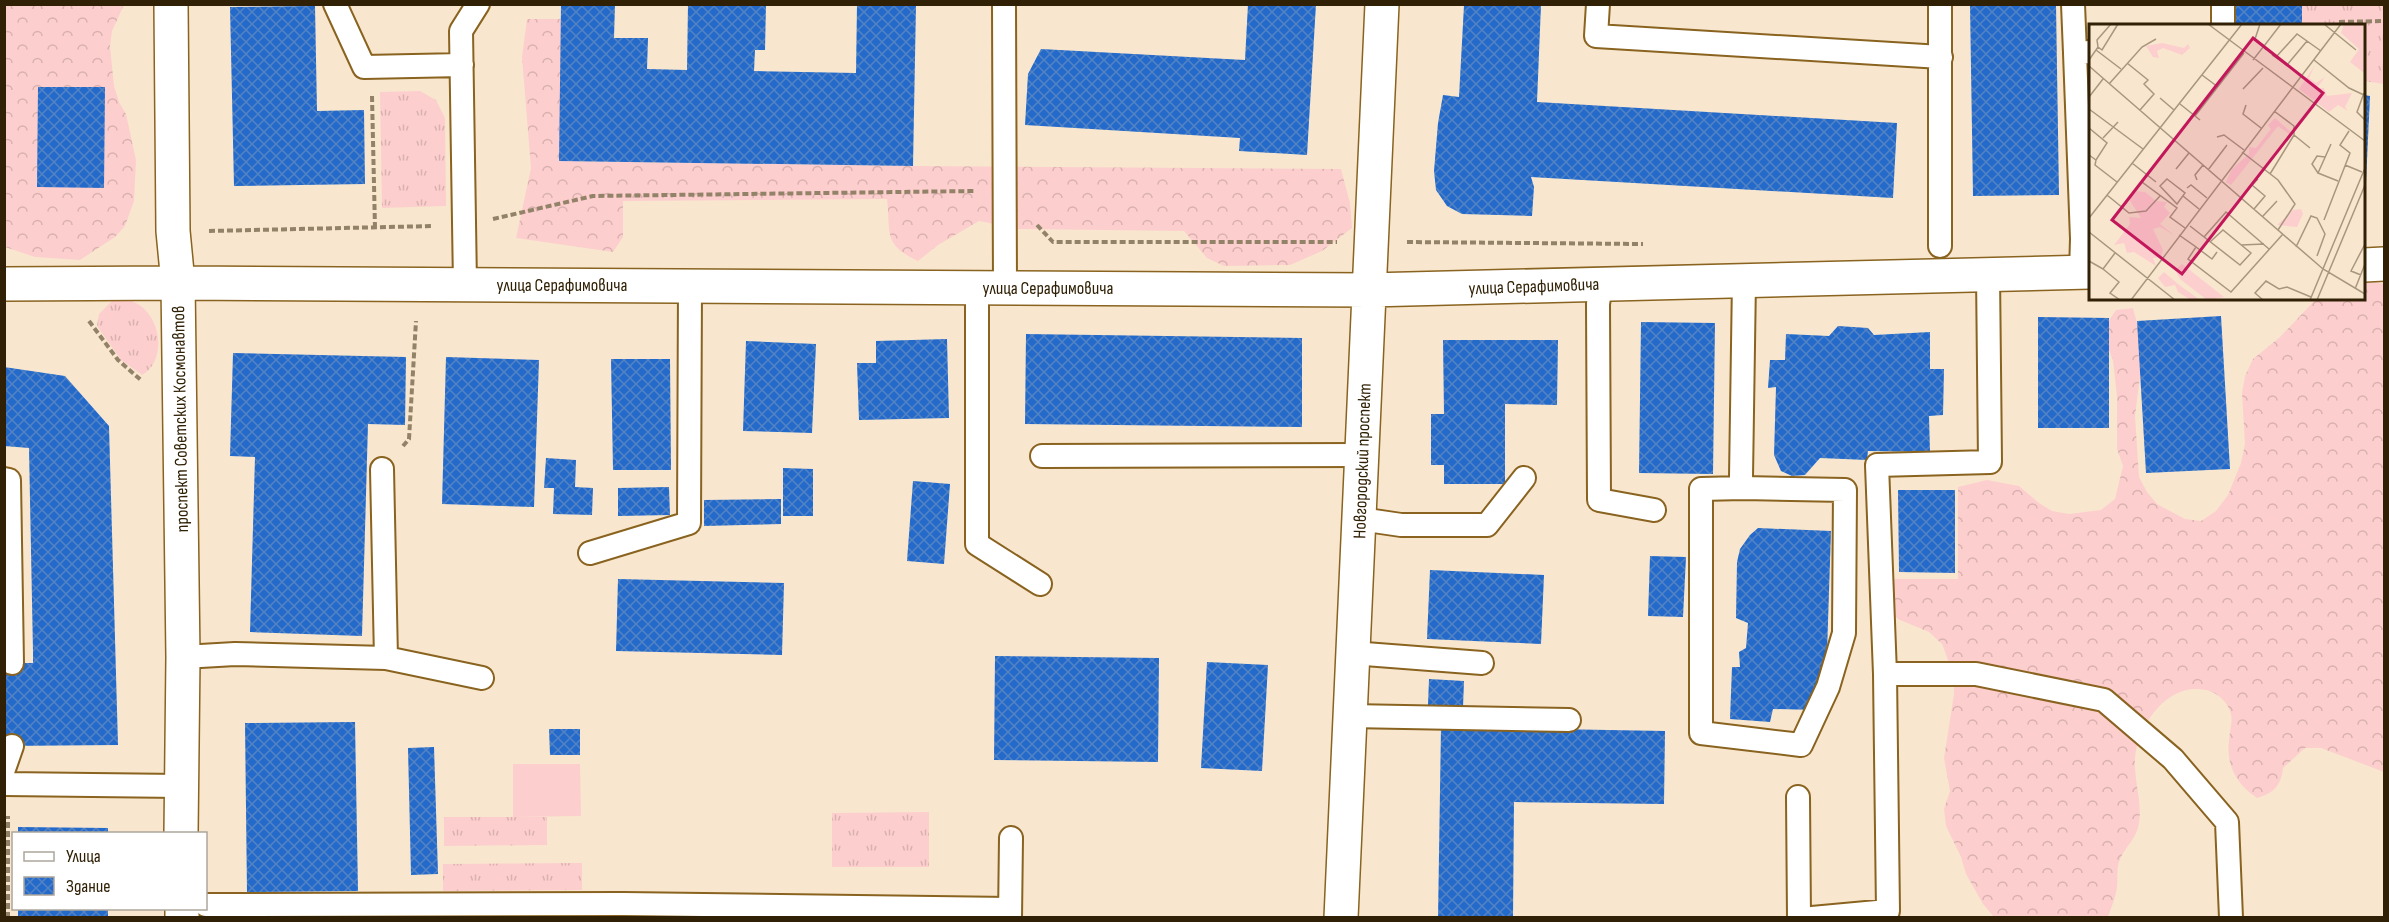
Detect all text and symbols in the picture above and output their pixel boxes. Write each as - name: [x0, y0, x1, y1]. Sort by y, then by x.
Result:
- inset map: [2089, 24, 2365, 300]
- street label: улица Серафимовича: [1468, 274, 1600, 299]
- street label: улица Серафимовича: [497, 275, 627, 296]
- street label: улица Серафимовича: [983, 278, 1113, 299]
- street label: проспект Советских Космонавтов: [168, 306, 193, 532]
- street label: Новгородский проспект: [1349, 383, 1376, 539]
- legend: [12, 832, 207, 910]
- text: Улица: [66, 846, 101, 867]
- text: Здание: [66, 876, 111, 897]

